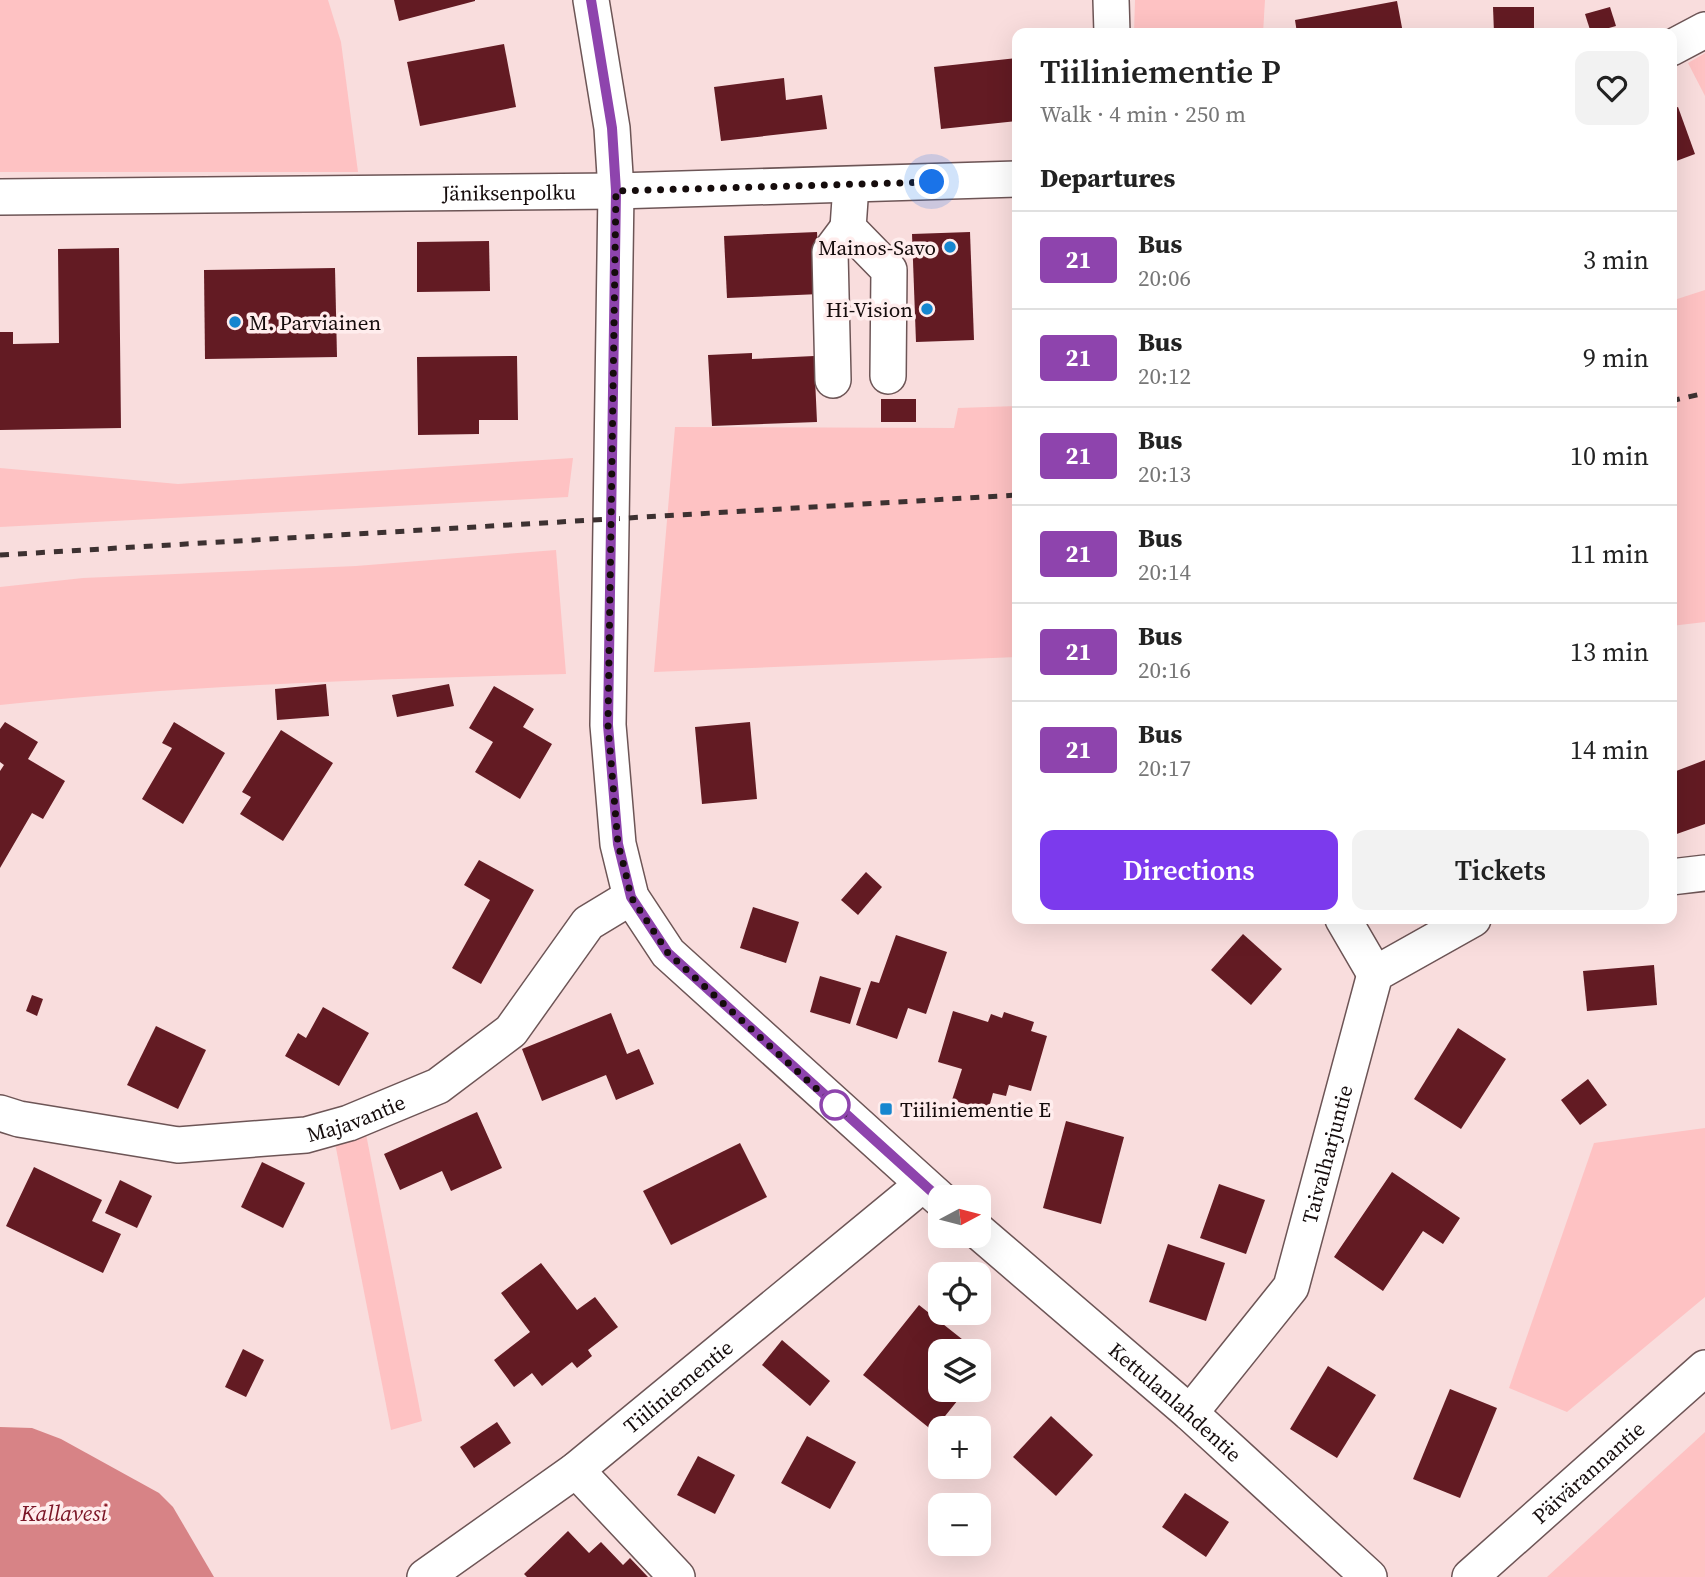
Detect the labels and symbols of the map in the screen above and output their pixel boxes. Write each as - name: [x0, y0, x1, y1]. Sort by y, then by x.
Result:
- your location: [914, 164, 949, 199]
- street label: Jäniksenpolku: [441, 177, 576, 207]
- place label: Mainos-Savo: [818, 233, 936, 262]
- marker: Mainos-Savo: [942, 239, 958, 255]
- place label: Hi-Vision: [826, 295, 913, 324]
- marker: Hi-Vision: [919, 301, 935, 317]
- place label: M. Parviainen: [249, 308, 381, 337]
- marker: M. Parviainen: [227, 314, 243, 330]
- street label: Taivalharjuntie: [1294, 1082, 1359, 1227]
- street label: Majavantie: [303, 1087, 409, 1149]
- unlabelled marker: [820, 1090, 850, 1120]
- place label: Tiiliniementie E: [900, 1095, 1051, 1124]
- marker: Tiiliniementie E: [878, 1101, 894, 1117]
- north arrow: [928, 1185, 990, 1248]
- street label: Tiiliniementie: [617, 1332, 739, 1440]
- street label: Kettulanlahdentie: [1103, 1335, 1248, 1468]
- street label: Päivärannantie: [1526, 1414, 1651, 1530]
- water label: Kallavesi: [19, 1497, 108, 1529]

